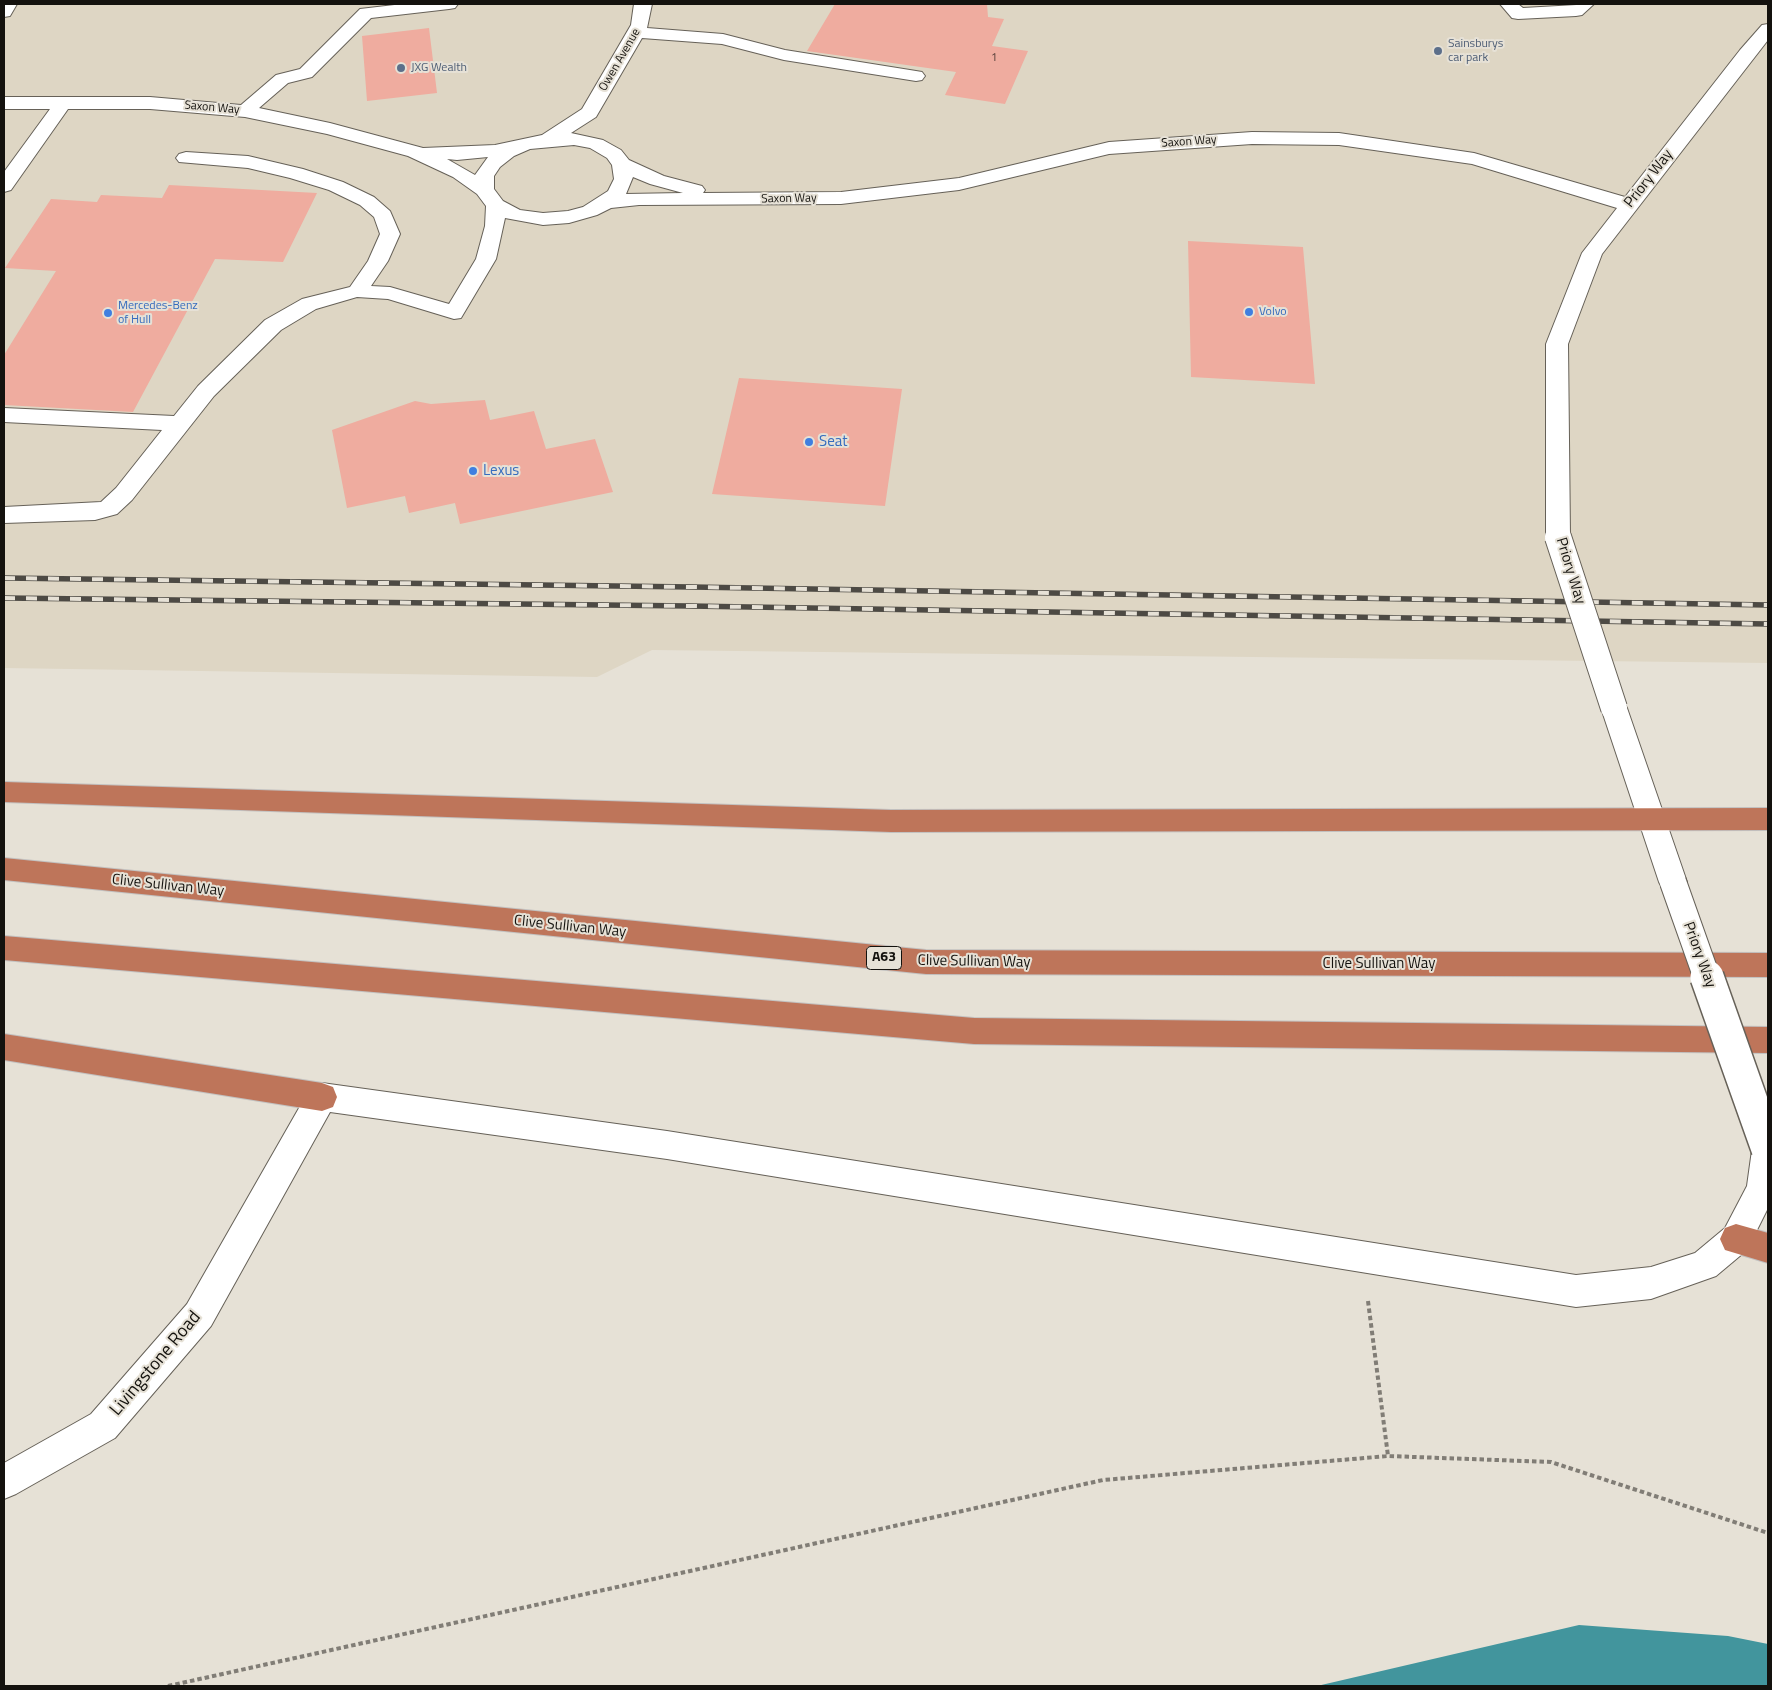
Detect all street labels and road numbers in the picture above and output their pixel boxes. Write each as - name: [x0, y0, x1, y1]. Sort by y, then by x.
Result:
- street label: Owen Avenue: [596, 26, 644, 94]
- street label: Saxon Way: [184, 98, 240, 118]
- street label: Saxon Way: [1161, 133, 1217, 151]
- street label: Priory Way: [1621, 146, 1677, 212]
- street label: Saxon Way: [761, 191, 817, 207]
- street label: Priory Way: [1551, 535, 1589, 607]
- street label: Clive Sullivan Way: [111, 871, 225, 901]
- street label: Clive Sullivan Way: [513, 912, 627, 942]
- street label: Priory Way: [1679, 920, 1719, 990]
- road number: A63: [866, 946, 902, 970]
- street label: Clive Sullivan Way: [917, 952, 1031, 972]
- street label: Clive Sullivan Way: [1323, 955, 1435, 973]
- street label: Livingstone Road: [106, 1307, 206, 1421]

